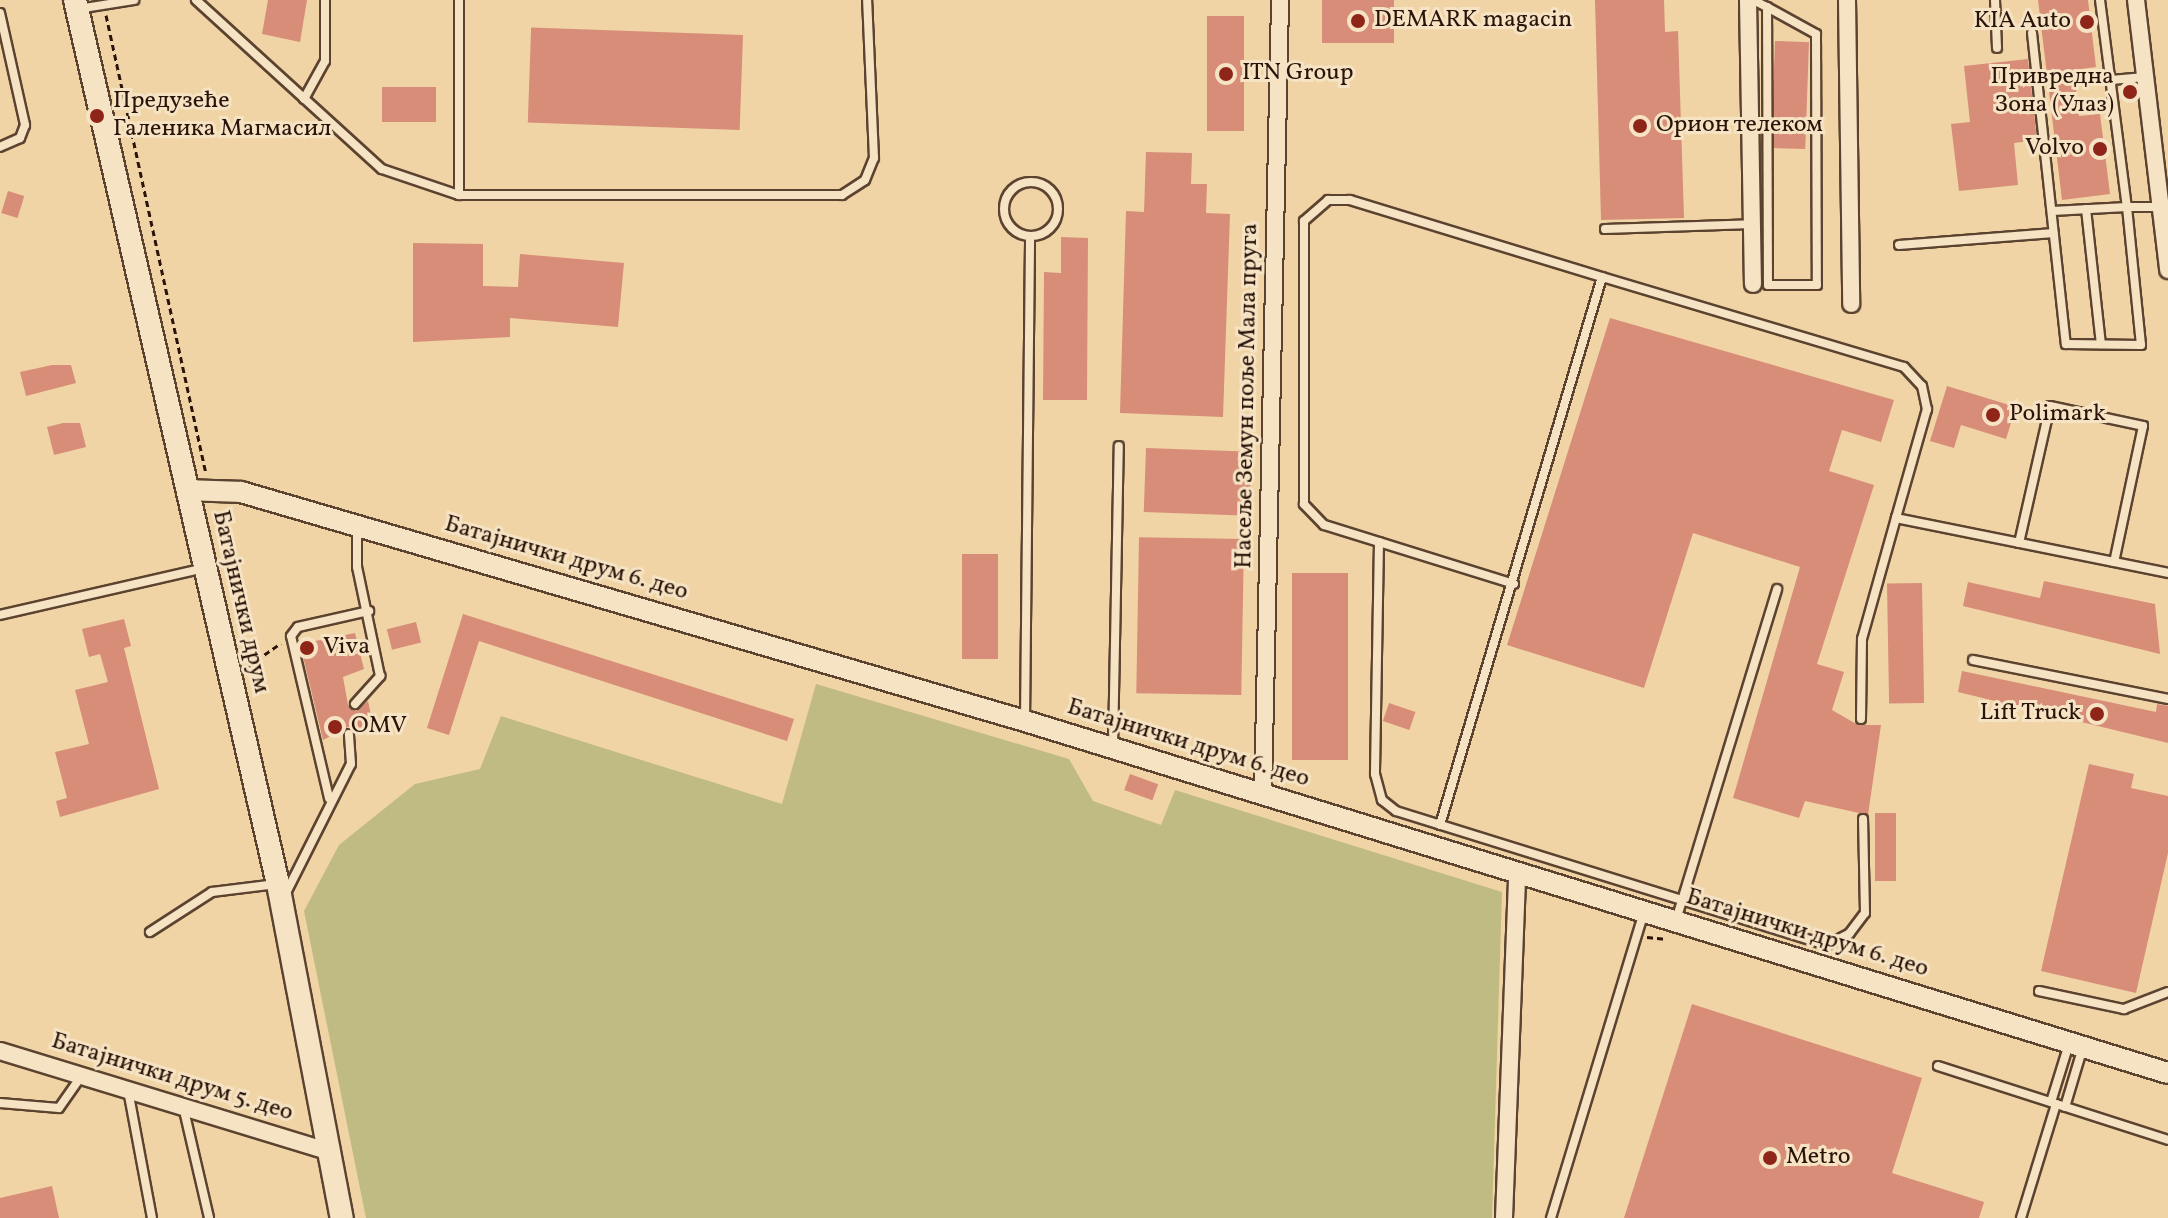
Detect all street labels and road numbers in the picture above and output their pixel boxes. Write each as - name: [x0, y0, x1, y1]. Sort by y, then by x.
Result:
- street label: Насеље Земун поље Мала пруга: [1231, 223, 1265, 569]
- street label: Батајнички друм: [205, 508, 275, 696]
- street label: Батајнички друм 6. део: [441, 510, 691, 608]
- street label: Батајнички друм 6. део: [1063, 693, 1313, 795]
- street label: Батајнички друм 6. део: [1682, 883, 1932, 985]
- street label: Батајнички друм 5. део: [48, 1027, 296, 1129]

